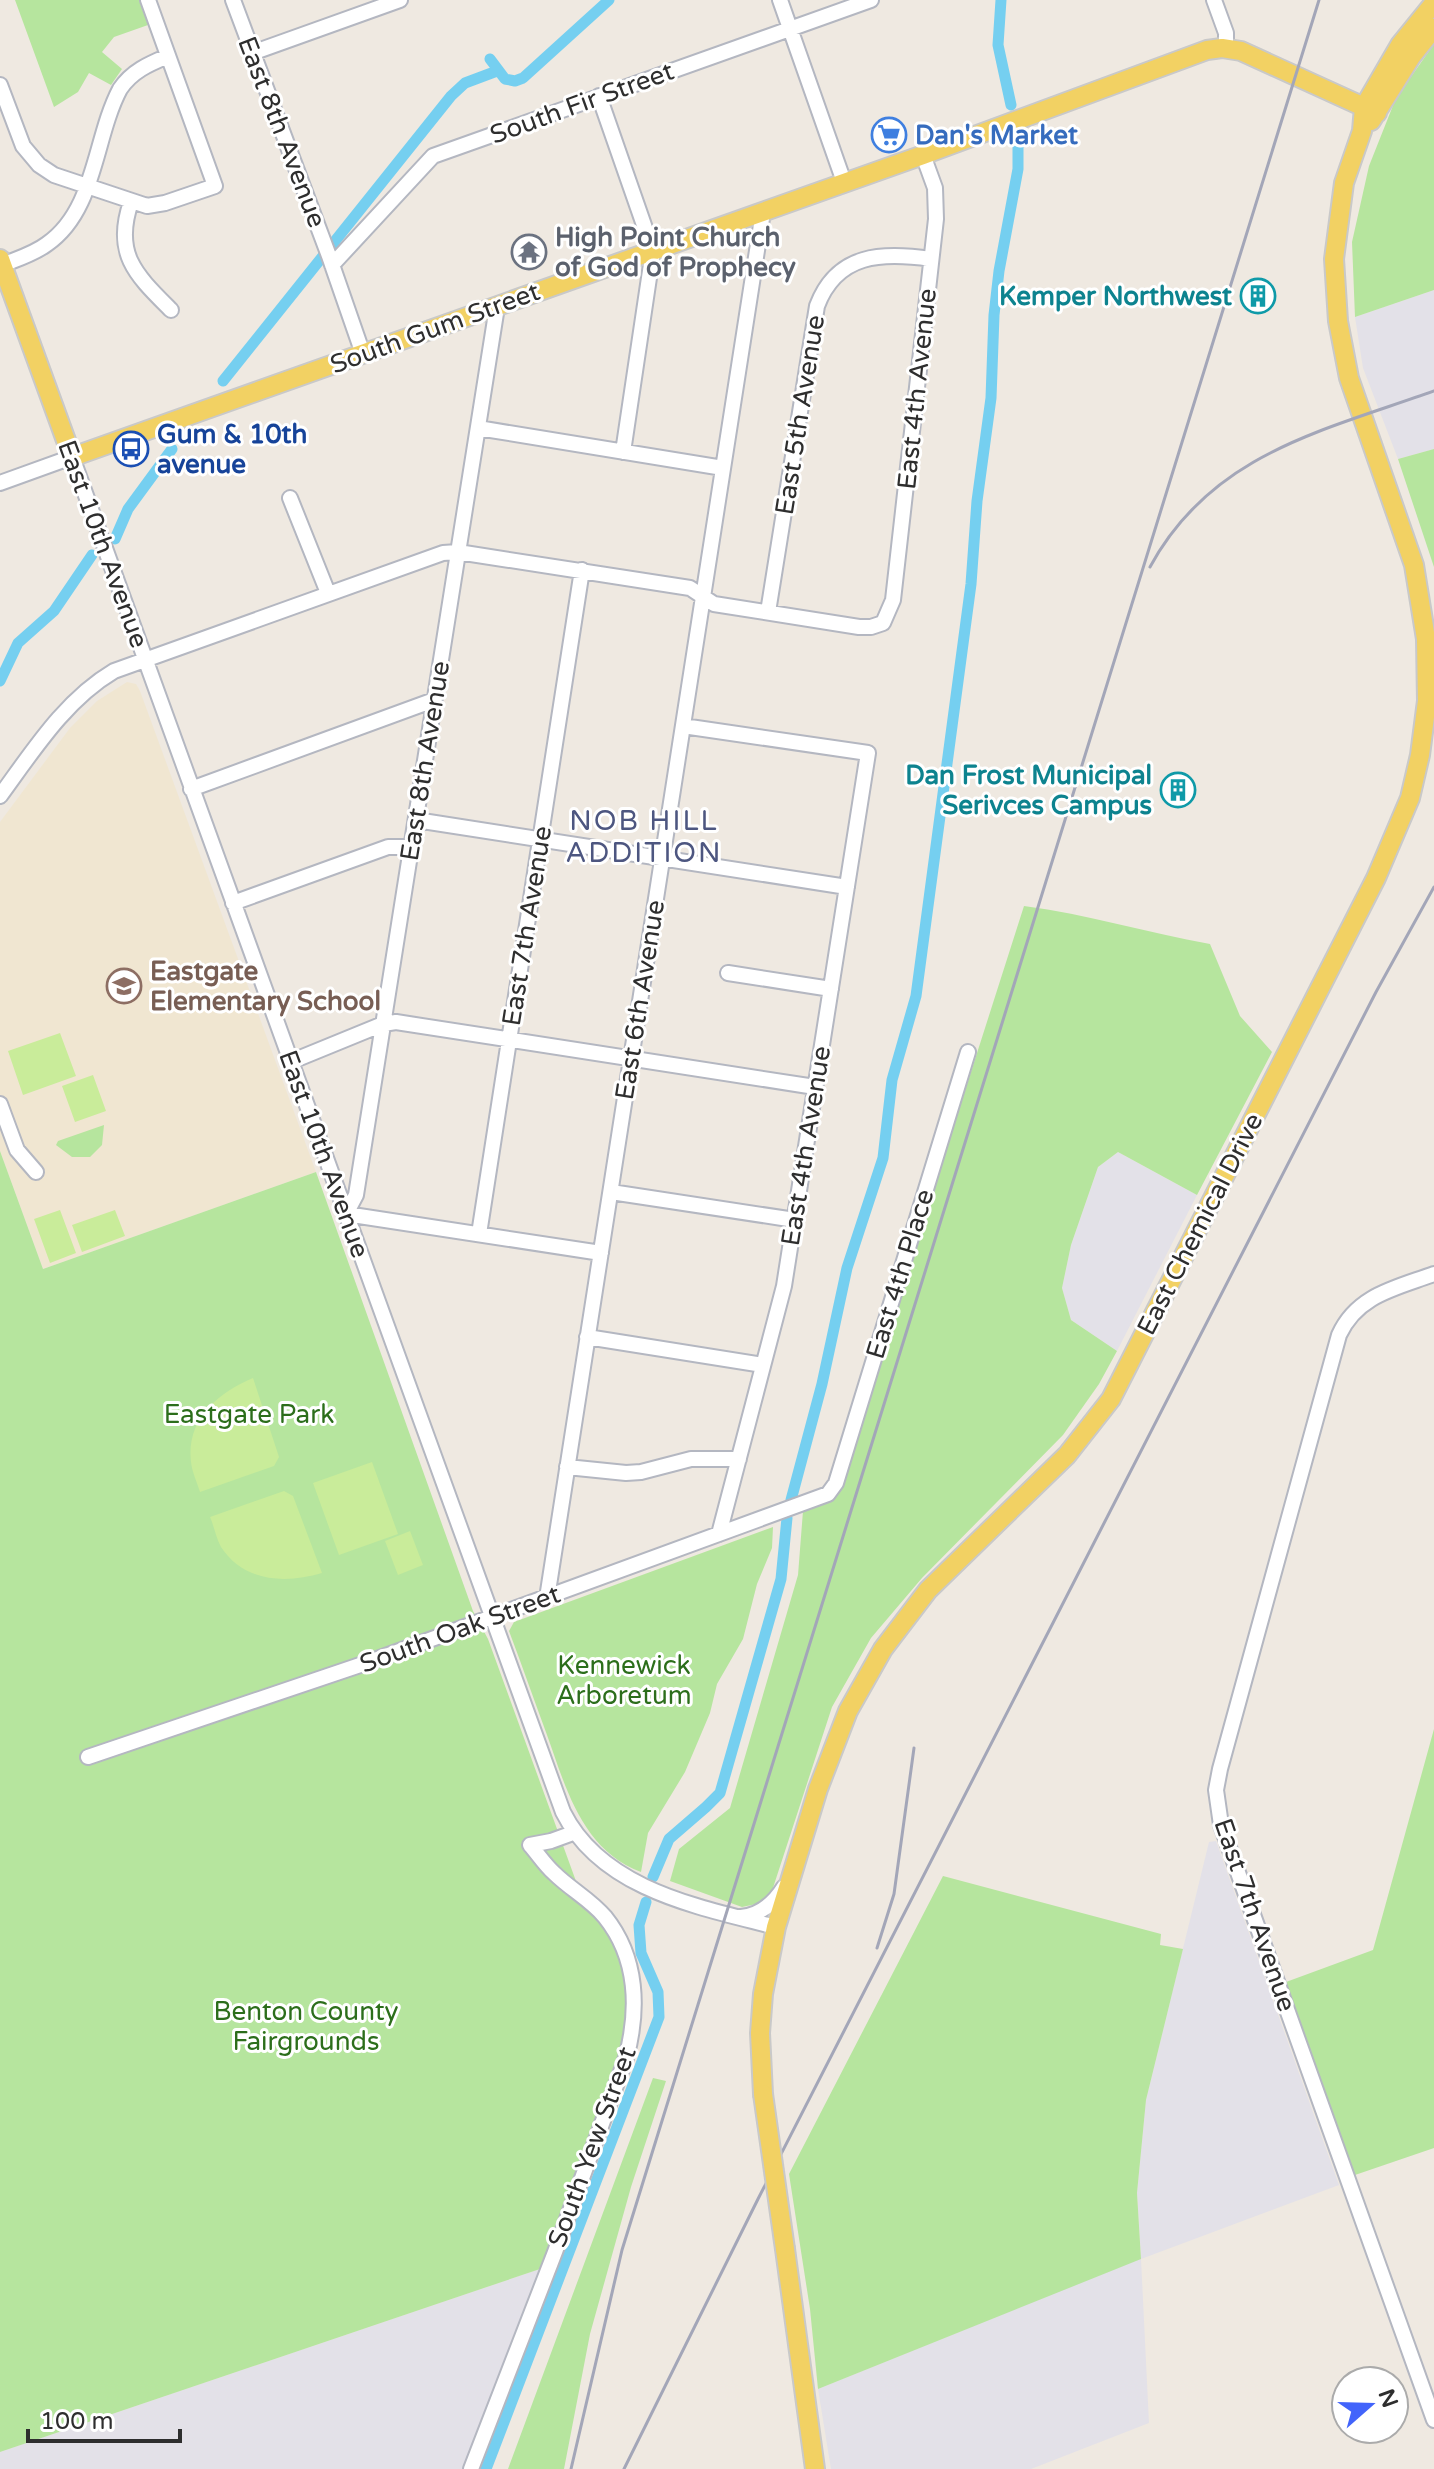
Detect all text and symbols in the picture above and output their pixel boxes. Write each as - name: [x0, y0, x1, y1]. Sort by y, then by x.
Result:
- street label: East 8th Avenue: [231, 32, 333, 232]
- street label: South Fir Street: [486, 55, 678, 151]
- supermarket icon: Dan's Market: [870, 116, 908, 154]
- place label: Dan's Market: [915, 120, 1078, 151]
- place label: High Point Church of God of Prophecy: [555, 222, 796, 283]
- temple icon: High Point Church of God of Prophecy: [510, 233, 548, 271]
- street label: South Gum Street: [326, 276, 544, 380]
- building icon: Kemper Northwest: [1239, 277, 1277, 315]
- place label: Kemper Northwest: [999, 281, 1232, 312]
- street label: East 4th Avenue: [891, 287, 943, 491]
- street label: East 5th Avenue: [769, 313, 831, 517]
- place label: Gum & 10th avenue: [157, 419, 307, 480]
- bus stop icon: Gum & 10th avenue: [112, 430, 150, 468]
- street label: East 10th Avenue: [51, 436, 155, 652]
- street label: East 8th Avenue: [394, 659, 456, 863]
- place label: Dan Frost Municipal Serivces Campus: [905, 760, 1152, 821]
- building icon: Dan Frost Municipal Serivces Campus: [1159, 771, 1197, 809]
- district label: NOB HILL ADDITION: [565, 804, 723, 870]
- street label: East 7th Avenue: [496, 824, 558, 1028]
- street label: East 6th Avenue: [609, 898, 671, 1102]
- place label: Eastgate Elementary School: [150, 956, 381, 1017]
- school or university icon: Eastgate Elementary School: [105, 967, 143, 1005]
- street label: East 4th Avenue: [775, 1044, 837, 1248]
- street label: East 10th Avenue: [272, 1046, 376, 1262]
- street label: East Chemical Drive: [1131, 1108, 1269, 1340]
- street label: East 4th Place: [859, 1185, 941, 1363]
- park label: Eastgate Park: [164, 1399, 334, 1430]
- street label: South Oak Street: [356, 1578, 564, 1680]
- park label: Kennewick Arboretum: [556, 1650, 692, 1711]
- street label: East 7th Avenue: [1207, 1814, 1303, 2016]
- park label: Benton County Fairgrounds: [214, 1996, 398, 2057]
- street label: South Yew Street: [541, 2042, 643, 2251]
- north arrow: [1330, 2365, 1410, 2445]
- text: N: [1373, 2386, 1403, 2411]
- scale bar: [28, 2393, 180, 2443]
- text: 100 m: [40, 2407, 114, 2436]

